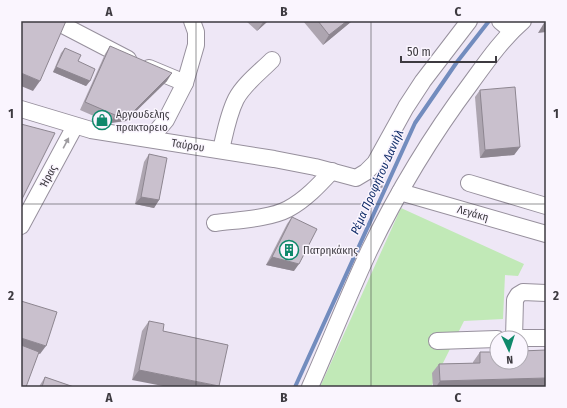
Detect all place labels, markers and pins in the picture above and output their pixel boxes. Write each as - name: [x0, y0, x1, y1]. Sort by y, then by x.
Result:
- place label: Αργουδελης πρακτορειο: [116, 108, 170, 134]
- shop icon: Αργουδελης πρακτορειο: [91, 109, 113, 131]
- building icon: Πατρηκάκης: [278, 239, 300, 261]
- place label: Πατρηκάκης: [303, 244, 358, 257]

